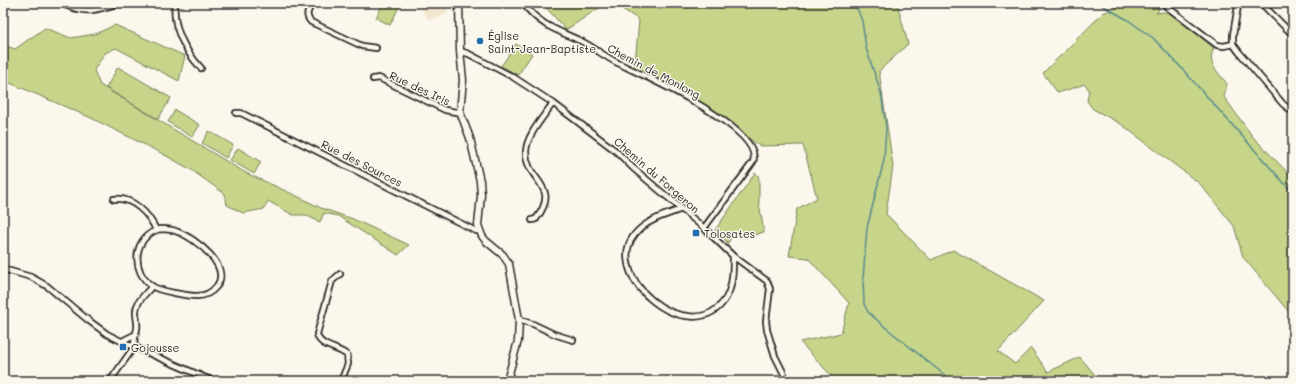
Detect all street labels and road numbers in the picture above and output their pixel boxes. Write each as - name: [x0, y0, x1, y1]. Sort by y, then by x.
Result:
- street label: Chemin de Monlong: [605, 40, 703, 102]
- street label: Rue des Iris: [387, 67, 453, 109]
- street label: Chemin du Forgeron: [611, 134, 703, 216]
- street label: Rue des Sources: [319, 136, 405, 190]

